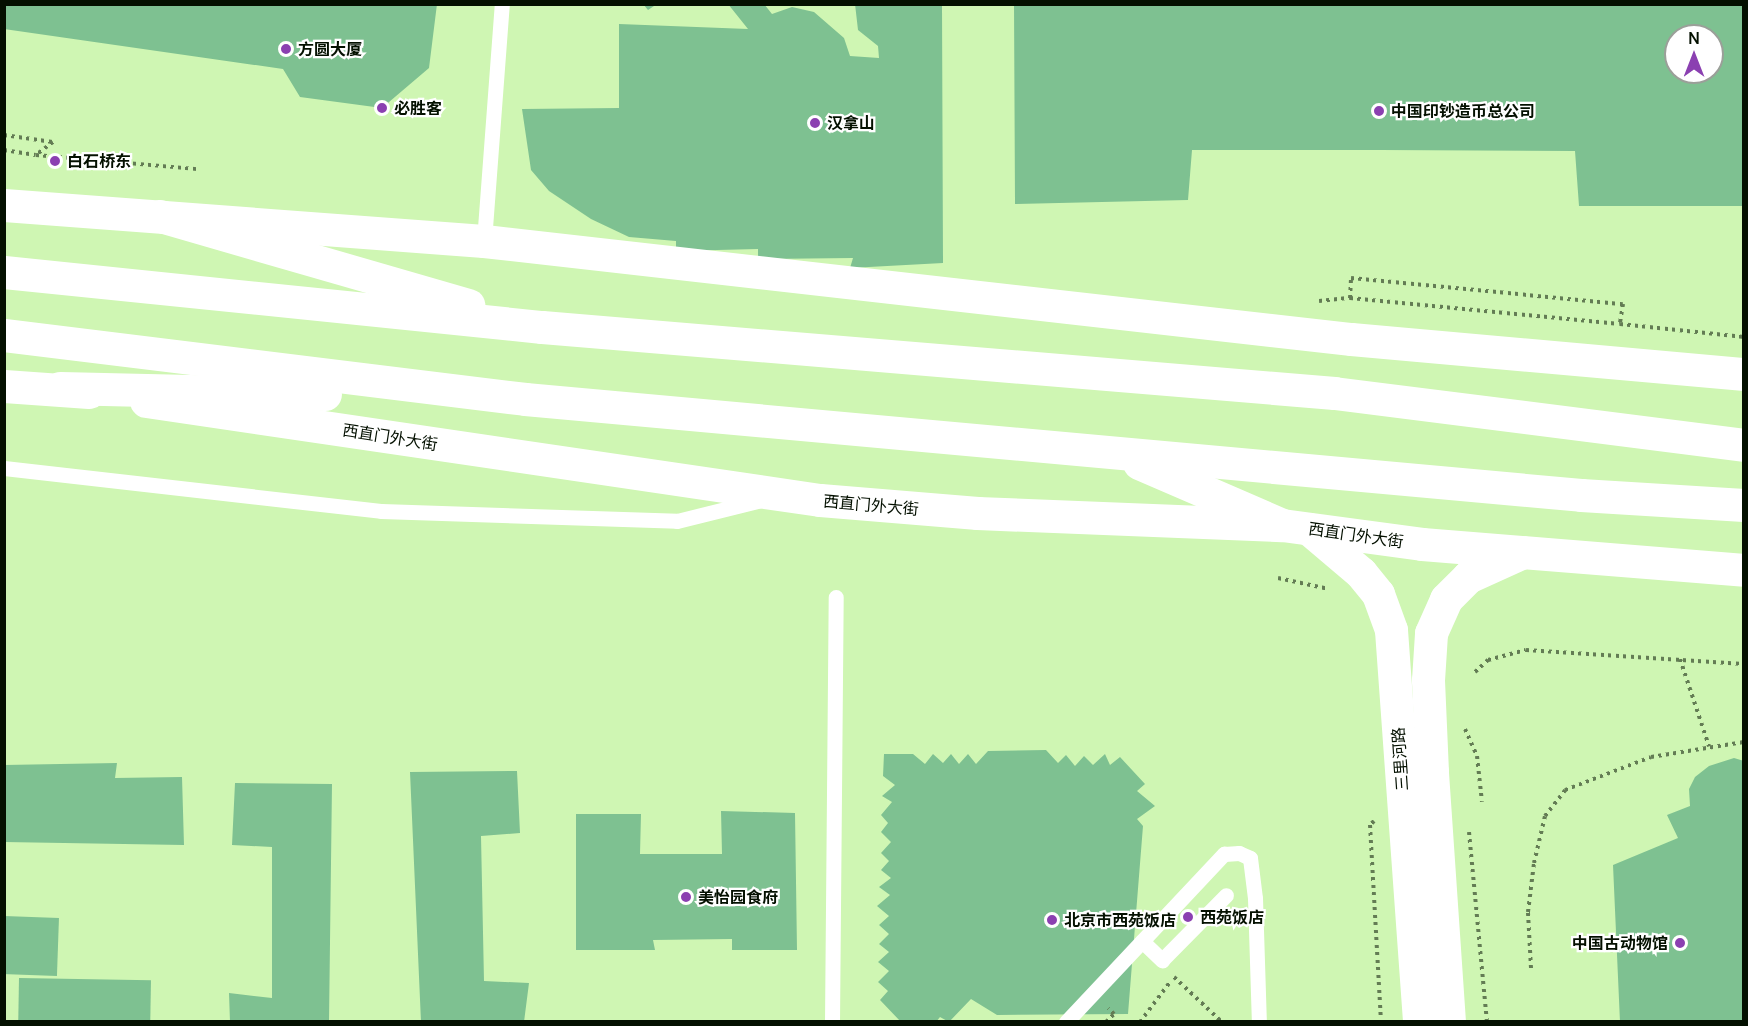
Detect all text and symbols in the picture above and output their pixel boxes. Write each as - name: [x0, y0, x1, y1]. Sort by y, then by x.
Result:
- north arrow: [1664, 24, 1724, 84]
- text: N: [1688, 27, 1700, 49]
- place label: 方圆大厦: [298, 39, 362, 59]
- marker: 方圆大厦: [279, 42, 293, 56]
- place label: 必胜客: [394, 98, 442, 118]
- marker: 必胜客: [375, 101, 389, 115]
- place label: 中国印钞造币总公司: [1391, 101, 1535, 121]
- marker: 中国印钞造币总公司: [1372, 104, 1386, 118]
- place label: 汉拿山: [827, 113, 875, 133]
- marker: 汉拿山: [808, 116, 822, 130]
- place label: 白石桥东: [67, 151, 131, 171]
- marker: 白石桥东: [48, 154, 62, 168]
- street label: 西直门外大街: [341, 420, 439, 454]
- street label: 西直门外大街: [822, 491, 920, 519]
- street label: 西直门外大街: [1307, 519, 1405, 551]
- street label: 三里河路: [1388, 726, 1412, 792]
- place label: 美怡园食府: [698, 887, 778, 907]
- marker: 美怡园食府: [679, 890, 693, 904]
- place label: 西苑饭店: [1200, 907, 1264, 927]
- place label: 北京市西苑饭店: [1064, 910, 1176, 930]
- marker: 西苑饭店: [1181, 910, 1195, 924]
- marker: 北京市西苑饭店: [1045, 913, 1059, 927]
- place label: 中国古动物馆: [1572, 933, 1668, 953]
- marker: 中国古动物馆: [1673, 936, 1687, 950]

